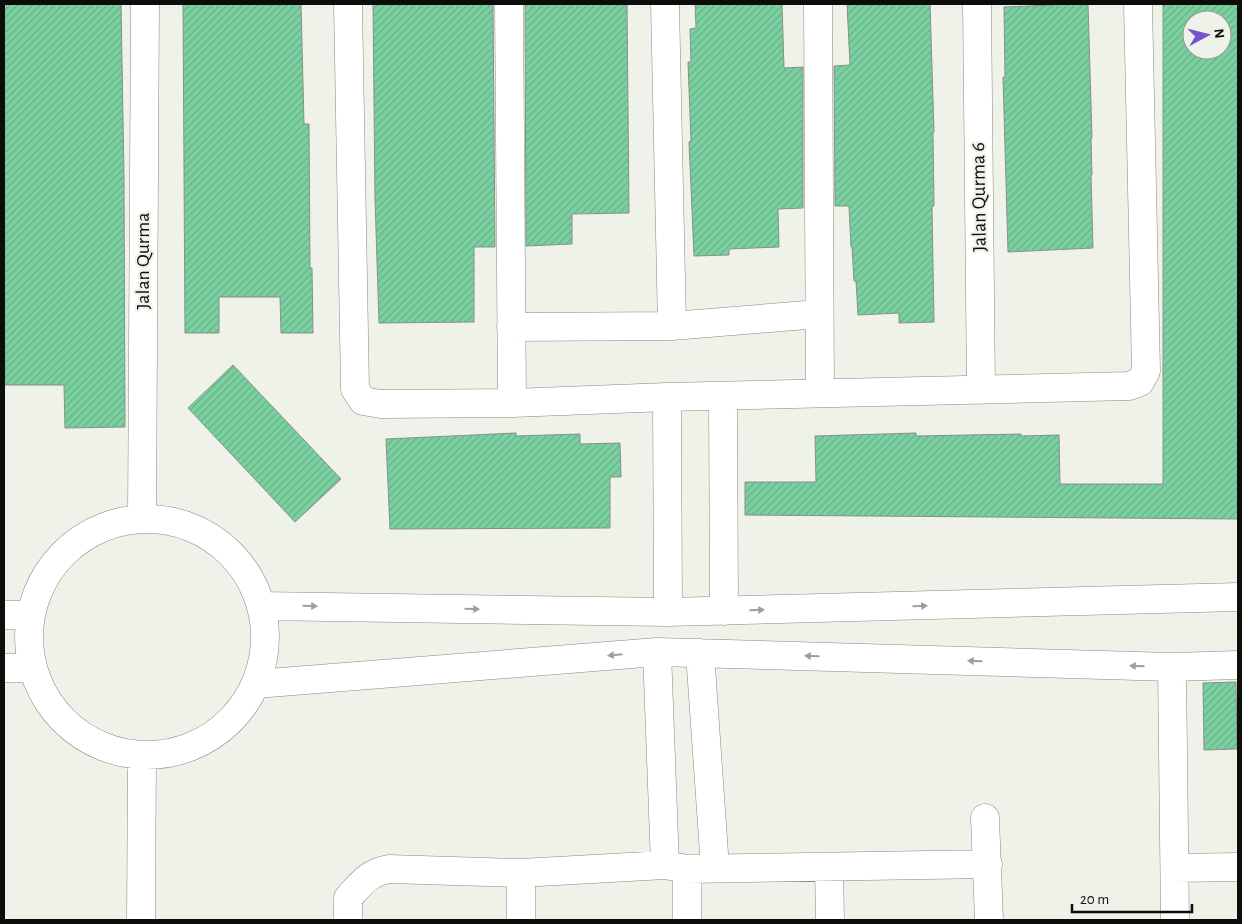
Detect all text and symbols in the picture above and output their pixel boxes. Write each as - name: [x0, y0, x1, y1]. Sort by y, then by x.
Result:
- north arrow: [1182, 10, 1232, 60]
- text: N: [1211, 28, 1226, 39]
- street label: Jalan Qurma 6: [968, 142, 990, 252]
- street label: Jalan Qurma: [133, 212, 153, 310]
- one-way arrow: [912, 601, 928, 609]
- one-way arrow: [302, 603, 318, 611]
- one-way arrow: [464, 605, 480, 613]
- one-way arrow: [749, 606, 765, 614]
- one-way arrow: [607, 652, 623, 660]
- one-way arrow: [804, 652, 820, 660]
- one-way arrow: [966, 657, 982, 665]
- one-way arrow: [1129, 661, 1145, 669]
- scale bar: [1072, 882, 1192, 914]
- text: 20 m: [1080, 892, 1109, 907]

